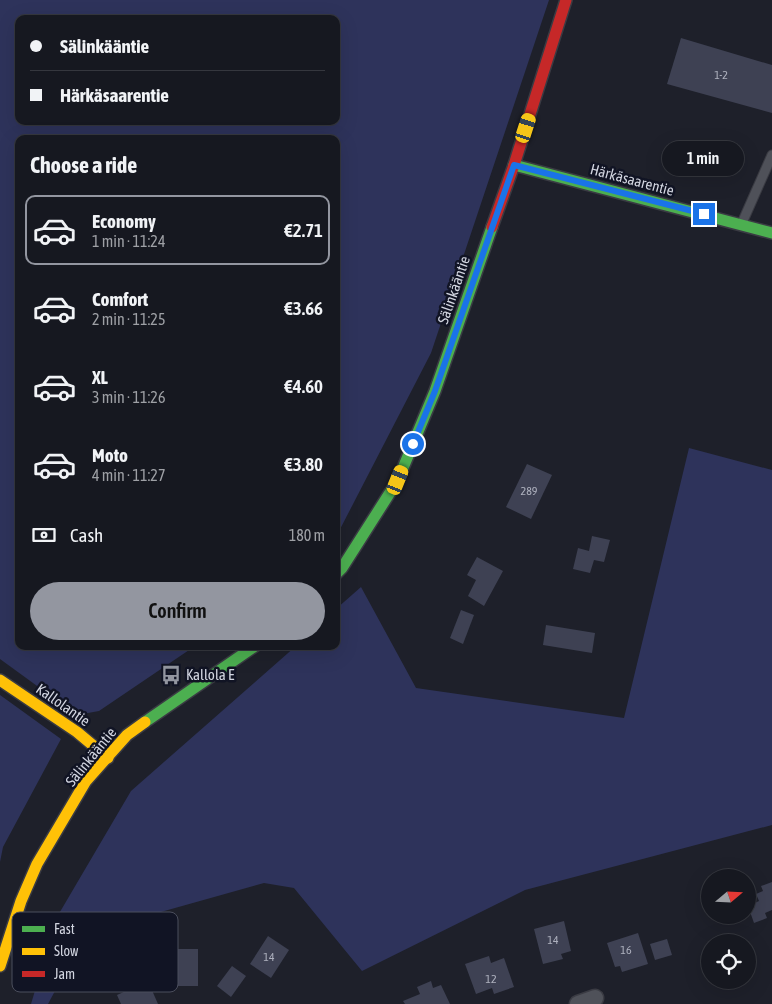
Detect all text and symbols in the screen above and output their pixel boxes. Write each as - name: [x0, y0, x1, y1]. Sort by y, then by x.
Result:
- text: Sälinkääntie: [60, 35, 149, 57]
- house number: 1-2: [714, 68, 728, 82]
- text: Härkäsaarentie: [60, 84, 169, 106]
- car: [514, 111, 537, 145]
- callout: 1 min: [663, 142, 745, 176]
- text: 1 min: [687, 149, 719, 167]
- text: Choose a ride: [30, 152, 137, 178]
- street label: Härkäsaarentie: [588, 160, 676, 199]
- route end: [693, 203, 715, 225]
- icon: car: [32, 208, 77, 253]
- text: Economy: [92, 210, 156, 232]
- text: €2.71: [284, 219, 323, 241]
- text: 1 min · 11:24: [92, 232, 165, 250]
- street label: Sälinkääntie: [434, 254, 473, 326]
- icon: car: [32, 286, 77, 331]
- text: Comfort: [92, 288, 148, 310]
- text: €3.66: [284, 297, 323, 319]
- text: 2 min · 11:25: [92, 310, 165, 328]
- icon: car: [32, 364, 77, 409]
- text: XL: [92, 366, 108, 388]
- text: €4.60: [284, 375, 323, 397]
- text: 3 min · 11:26: [92, 388, 165, 406]
- route start: [402, 433, 424, 455]
- icon: car: [32, 442, 77, 487]
- text: Moto: [92, 444, 128, 466]
- text: €3.80: [284, 453, 323, 475]
- car: [385, 463, 410, 497]
- text: 4 min · 11:27: [92, 466, 165, 484]
- house number: 289: [521, 484, 538, 498]
- icon: cash: [30, 521, 58, 549]
- text: Cash: [70, 524, 103, 546]
- text: 180 m: [289, 526, 325, 544]
- button: Confirm: [30, 582, 325, 640]
- bus stop icon: Kallola E: [160, 664, 182, 686]
- place label: Kallola E: [186, 666, 235, 683]
- street label: Kallolantie: [33, 680, 94, 729]
- street label: Sälinkääntie: [62, 724, 119, 789]
- north arrow: [701, 869, 756, 924]
- map controls: [701, 869, 756, 989]
- legend: [12, 912, 178, 992]
- text: Fast: [54, 921, 75, 937]
- house number: 14: [547, 933, 559, 947]
- button: locate: [701, 934, 756, 989]
- text: Slow: [54, 943, 79, 959]
- house number: 16: [620, 943, 632, 957]
- house number: 14: [263, 950, 275, 964]
- text: Jam: [54, 966, 75, 982]
- house number: 12: [485, 972, 497, 986]

